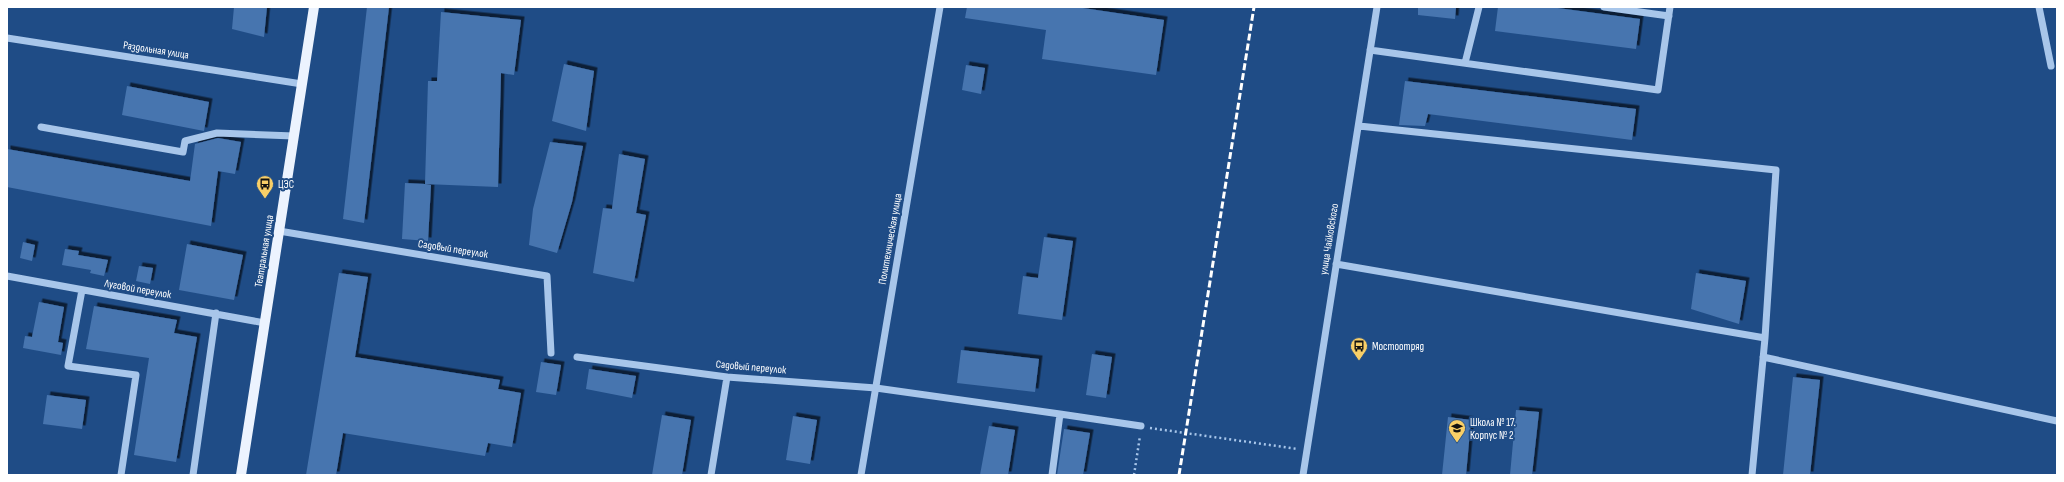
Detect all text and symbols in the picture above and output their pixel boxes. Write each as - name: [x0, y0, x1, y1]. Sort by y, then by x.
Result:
- street label: Раздольная улица: [122, 38, 190, 62]
- bus stop icon: ЦЭС: [255, 174, 275, 199]
- place label: ЦЭС: [278, 178, 294, 191]
- street label: Политехническая улица: [876, 192, 904, 286]
- street label: улица Чайковского: [1317, 202, 1341, 276]
- street label: Театральная улица: [252, 214, 276, 288]
- street label: Садовый переулок: [417, 237, 490, 261]
- street label: Луговой переулок: [103, 277, 173, 301]
- bus stop icon: Мостоотряд: [1349, 336, 1369, 361]
- place label: Мостоотряд: [1372, 340, 1424, 353]
- street label: Садовый переулок: [715, 357, 788, 377]
- place label: Школа № 17. Корпус № 2: [1470, 416, 1515, 442]
- school or university icon: Школа № 17. Корпус № 2: [1447, 418, 1467, 443]

